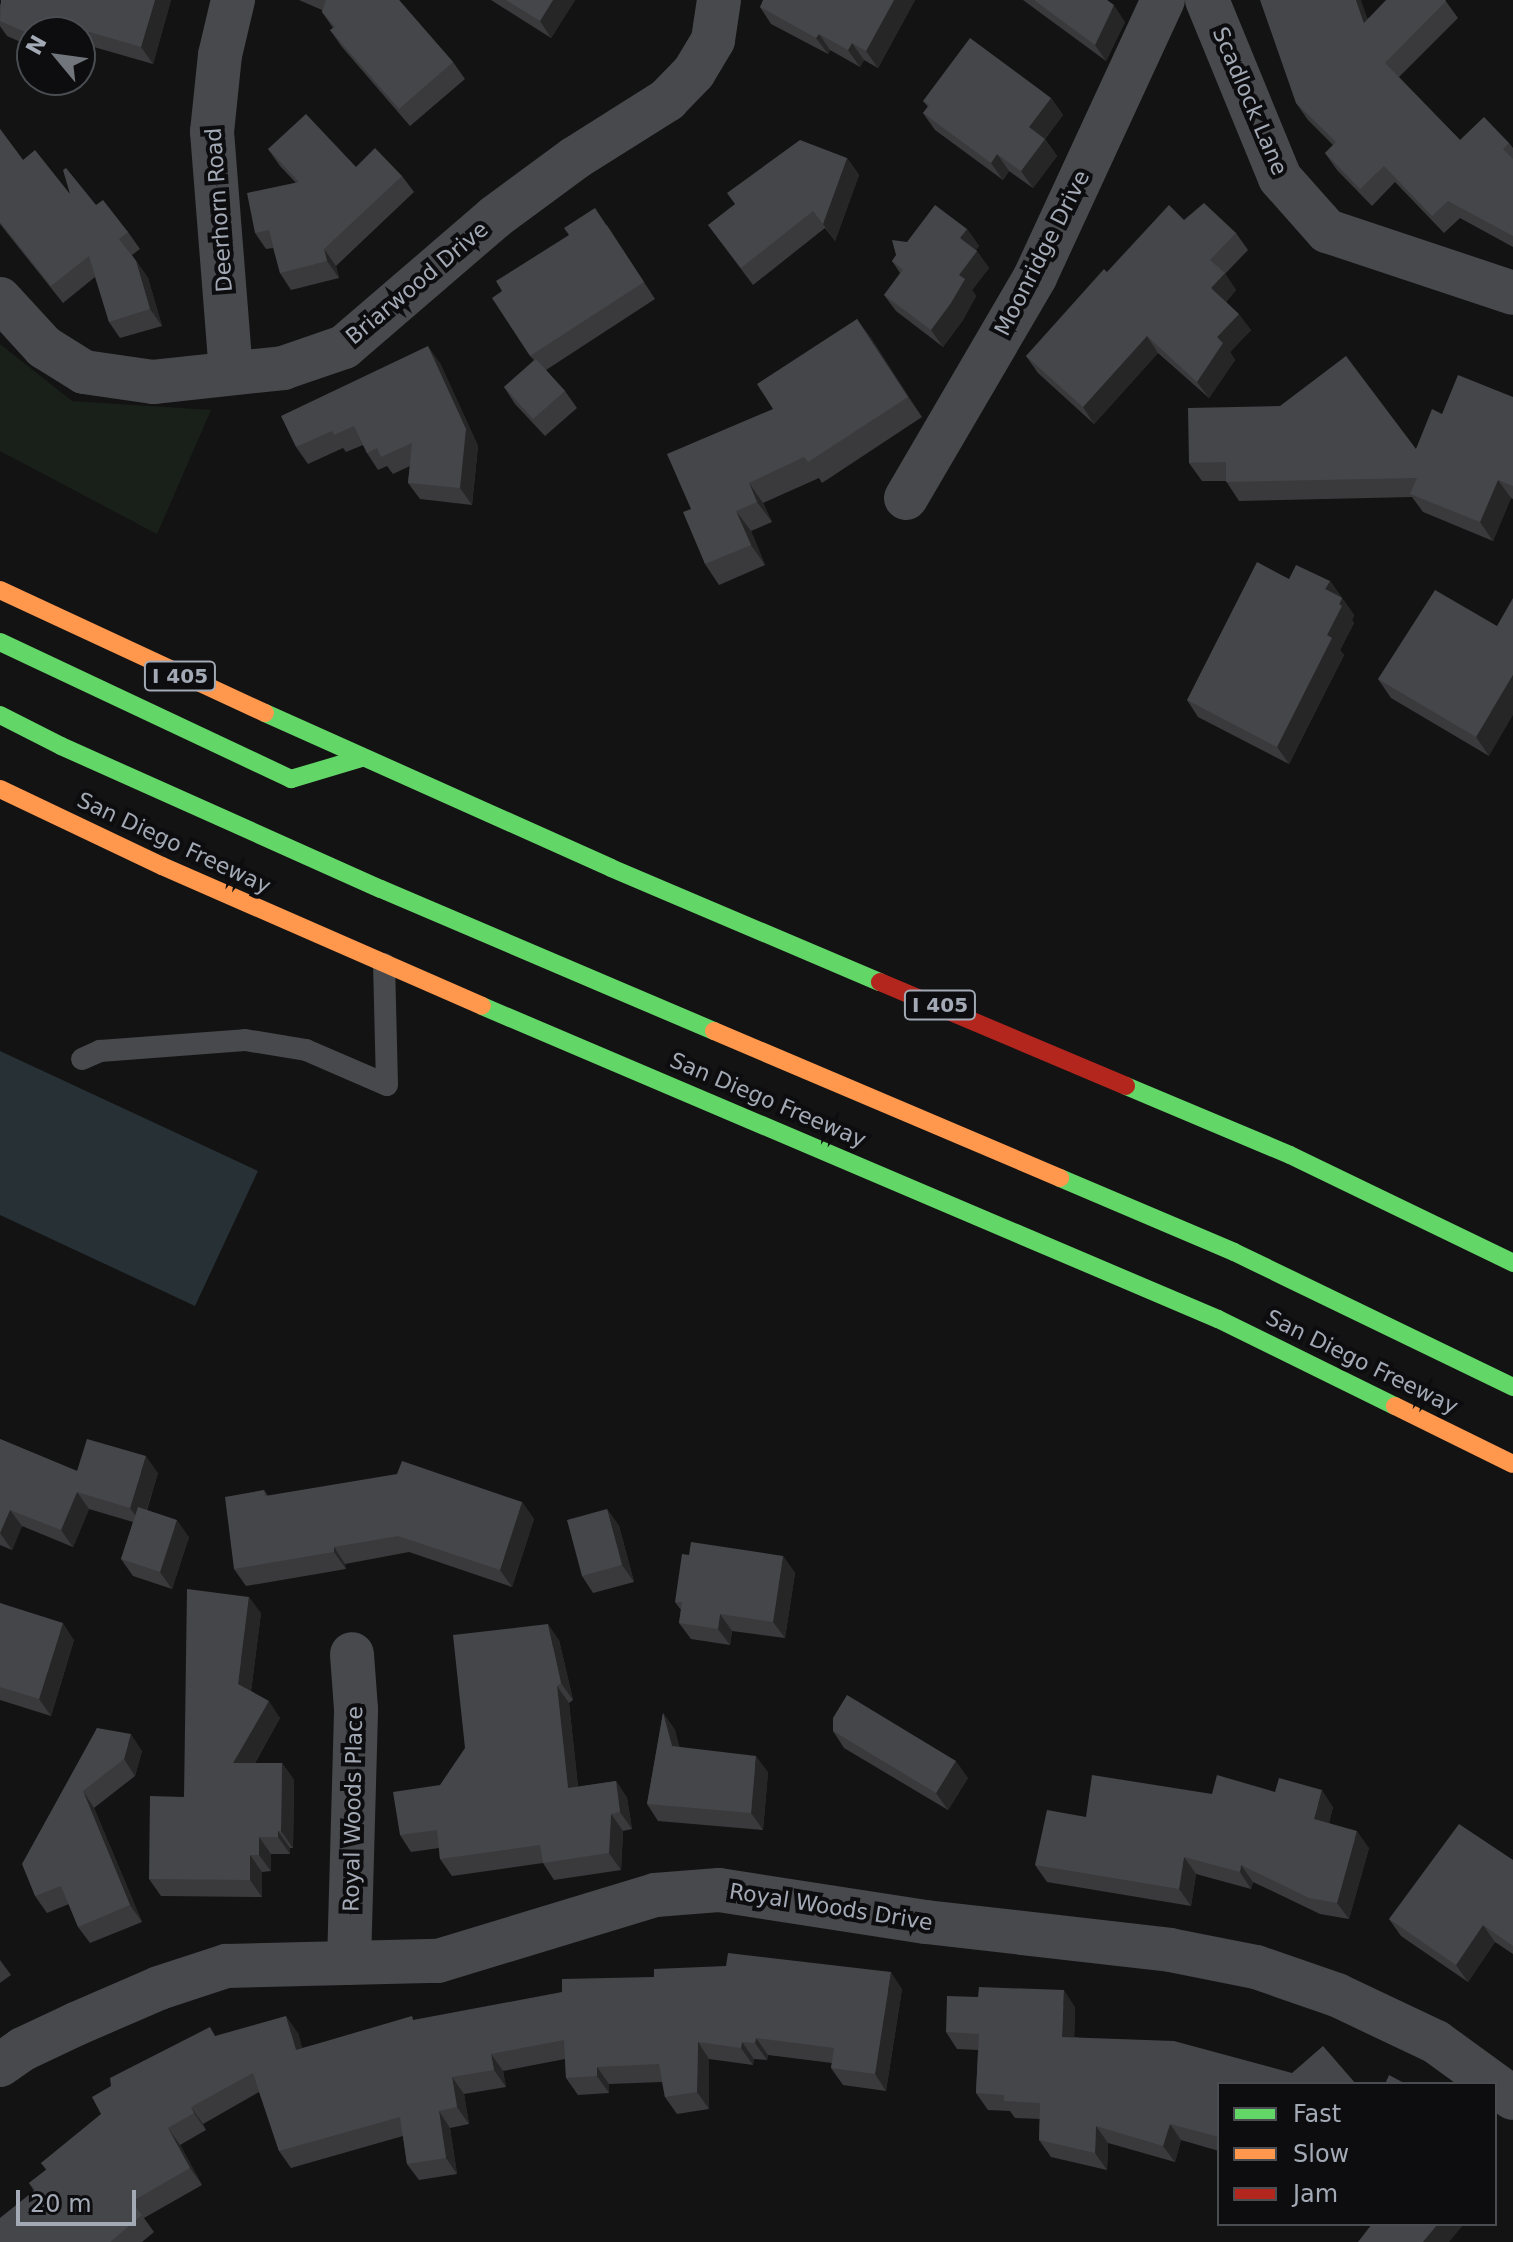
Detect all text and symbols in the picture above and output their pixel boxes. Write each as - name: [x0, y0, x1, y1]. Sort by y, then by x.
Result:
- north arrow: [16, 16, 96, 96]
- street label: Scadlock Lane: [1207, 23, 1293, 179]
- text: N: [21, 31, 52, 59]
- street label: Deerhorn Road: [200, 127, 238, 293]
- street label: Moonridge Drive: [989, 166, 1095, 340]
- street label: Briarwood Drive: [341, 216, 493, 350]
- road number: I 405: [142, 660, 218, 692]
- street label: San Diego Freeway: [73, 787, 275, 899]
- road number: I 405: [902, 989, 978, 1021]
- street label: San Diego Freeway: [666, 1047, 870, 1153]
- street label: San Diego Freeway: [1262, 1304, 1462, 1420]
- street label: Royal Woods Place: [338, 1706, 368, 1912]
- street label: Royal Woods Drive: [727, 1878, 935, 1936]
- legend: [1217, 2082, 1497, 2226]
- text: Fast: [1293, 2100, 1341, 2128]
- text: Slow: [1293, 2140, 1349, 2168]
- scale bar: [20, 2174, 140, 2224]
- text: Jam: [1293, 2180, 1338, 2208]
- text: 20 m: [30, 2190, 92, 2218]

